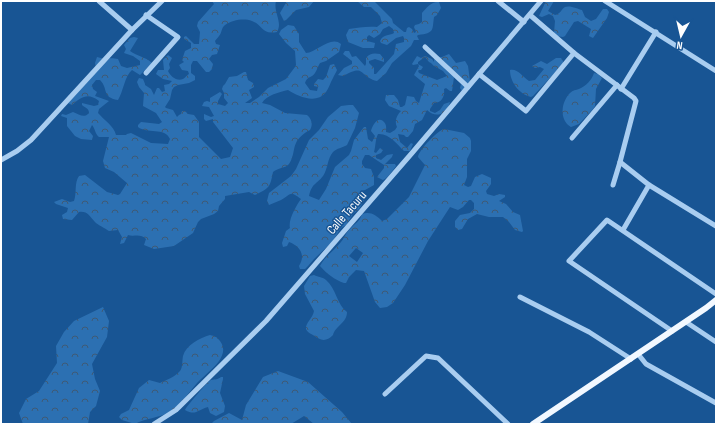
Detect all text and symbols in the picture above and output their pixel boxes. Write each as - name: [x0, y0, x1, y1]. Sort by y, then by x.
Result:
- north arrow: [661, 16, 701, 56]
- text: N: [676, 39, 683, 52]
- street label: Calle Tacuru: [324, 188, 370, 238]

